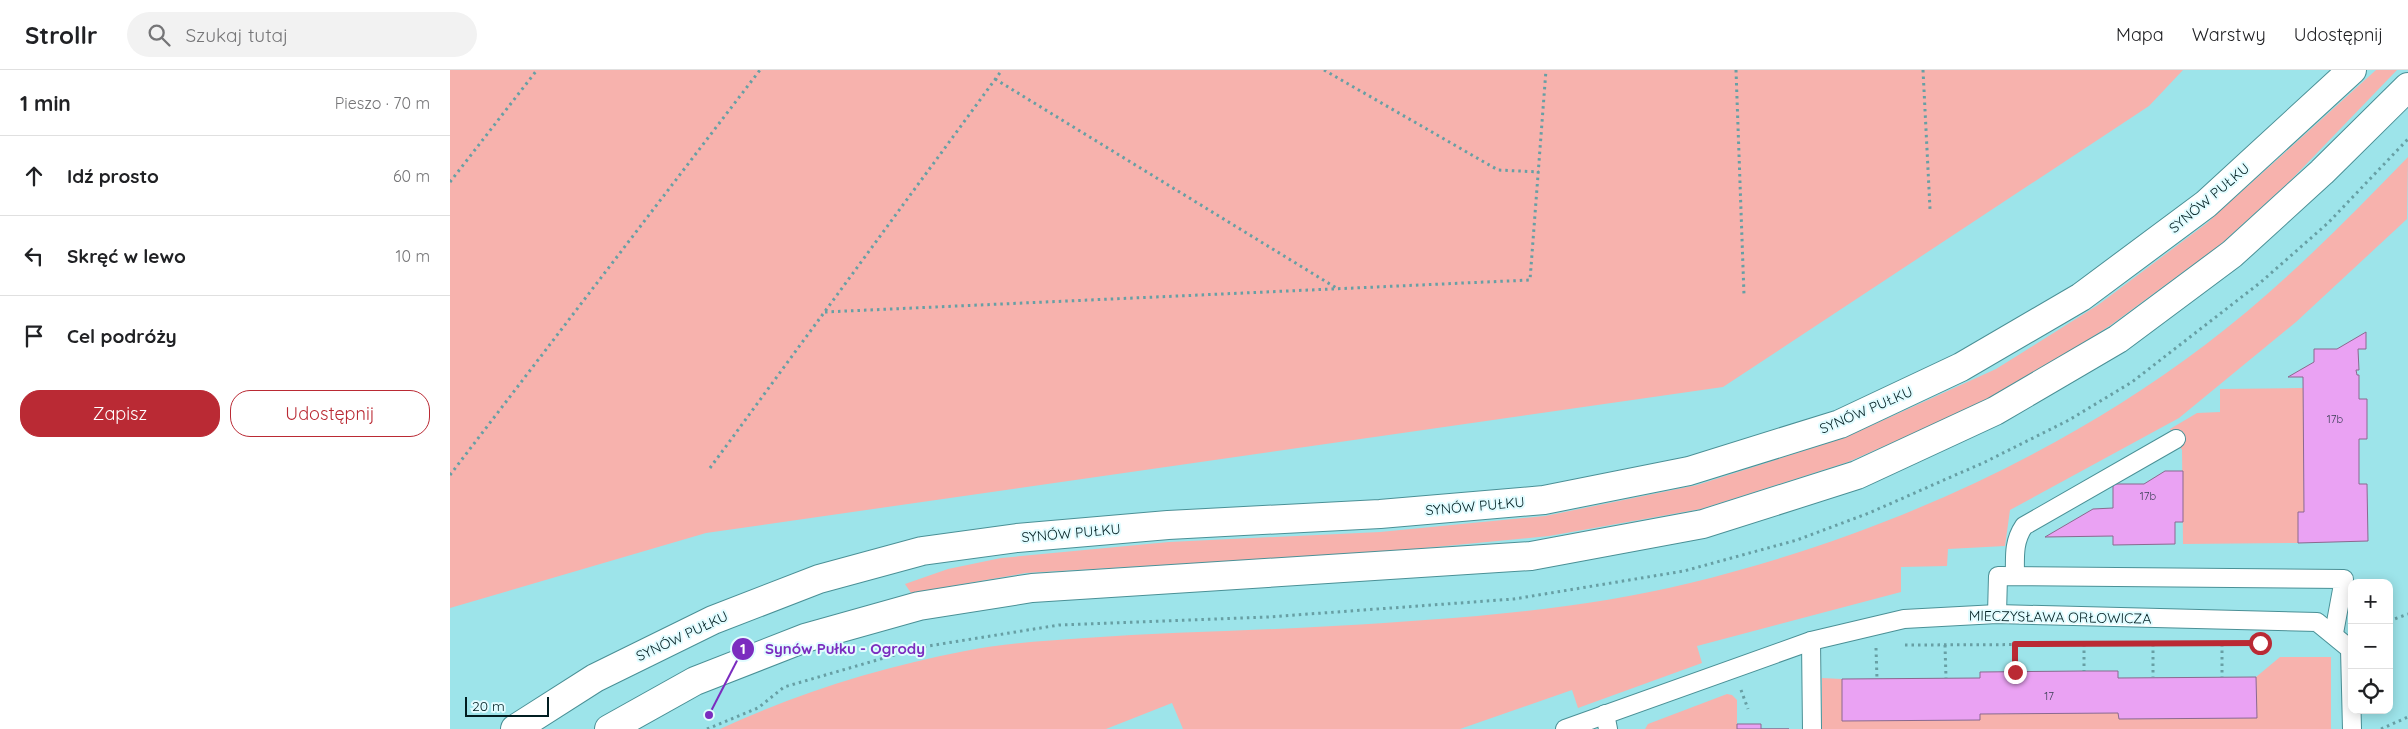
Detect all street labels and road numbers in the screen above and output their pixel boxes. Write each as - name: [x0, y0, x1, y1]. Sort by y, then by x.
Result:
- street label: SYNÓW PUŁKU: [2165, 159, 2253, 237]
- street label: SYNÓW PUŁKU: [1817, 382, 1915, 438]
- street label: SYNÓW PUŁKU: [1425, 493, 1525, 519]
- street label: SYNÓW PUŁKU: [1021, 520, 1121, 546]
- street label: MIECZYSŁAWA ORŁOWICZA: [1969, 606, 2151, 628]
- street label: SYNÓW PUŁKU: [633, 607, 731, 665]

